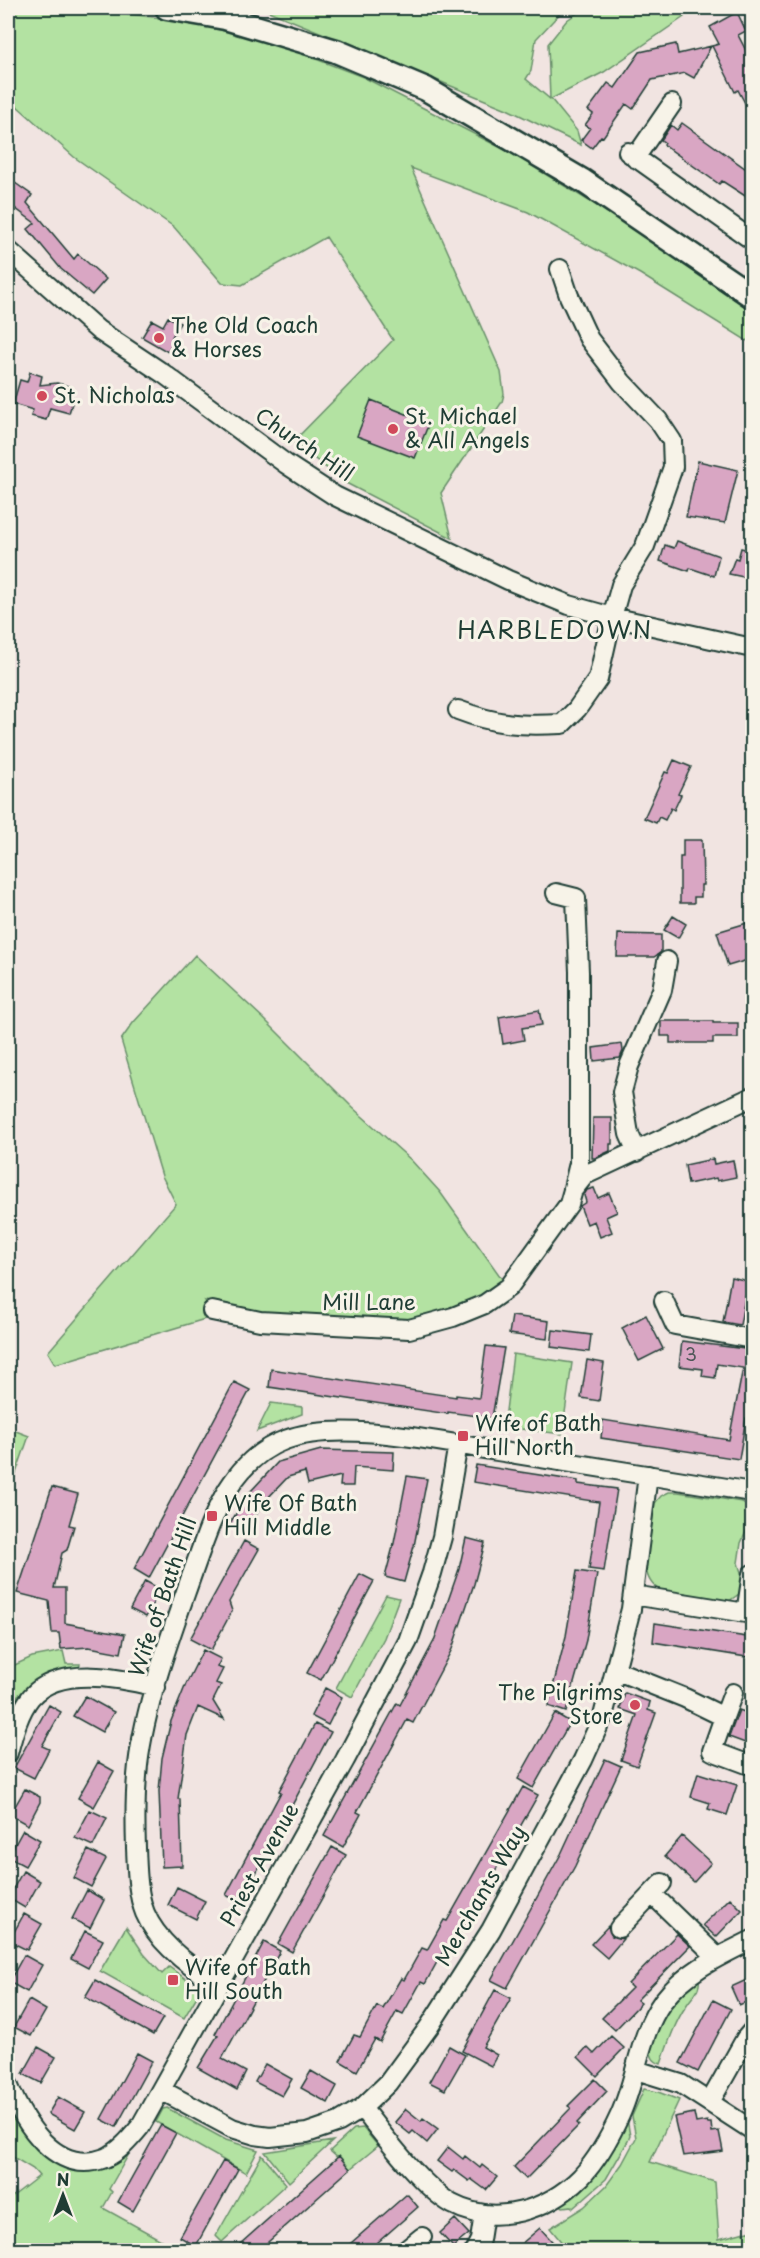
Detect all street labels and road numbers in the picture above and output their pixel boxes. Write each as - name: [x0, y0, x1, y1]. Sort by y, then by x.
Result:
- street label: Church Hill: [249, 399, 361, 488]
- street label: Mill Lane: [322, 1285, 416, 1317]
- street label: Wife of Bath Hill: [119, 1512, 203, 1680]
- street label: Priest Avenue: [211, 1796, 305, 1932]
- street label: Merchants Way: [426, 1818, 533, 1972]

